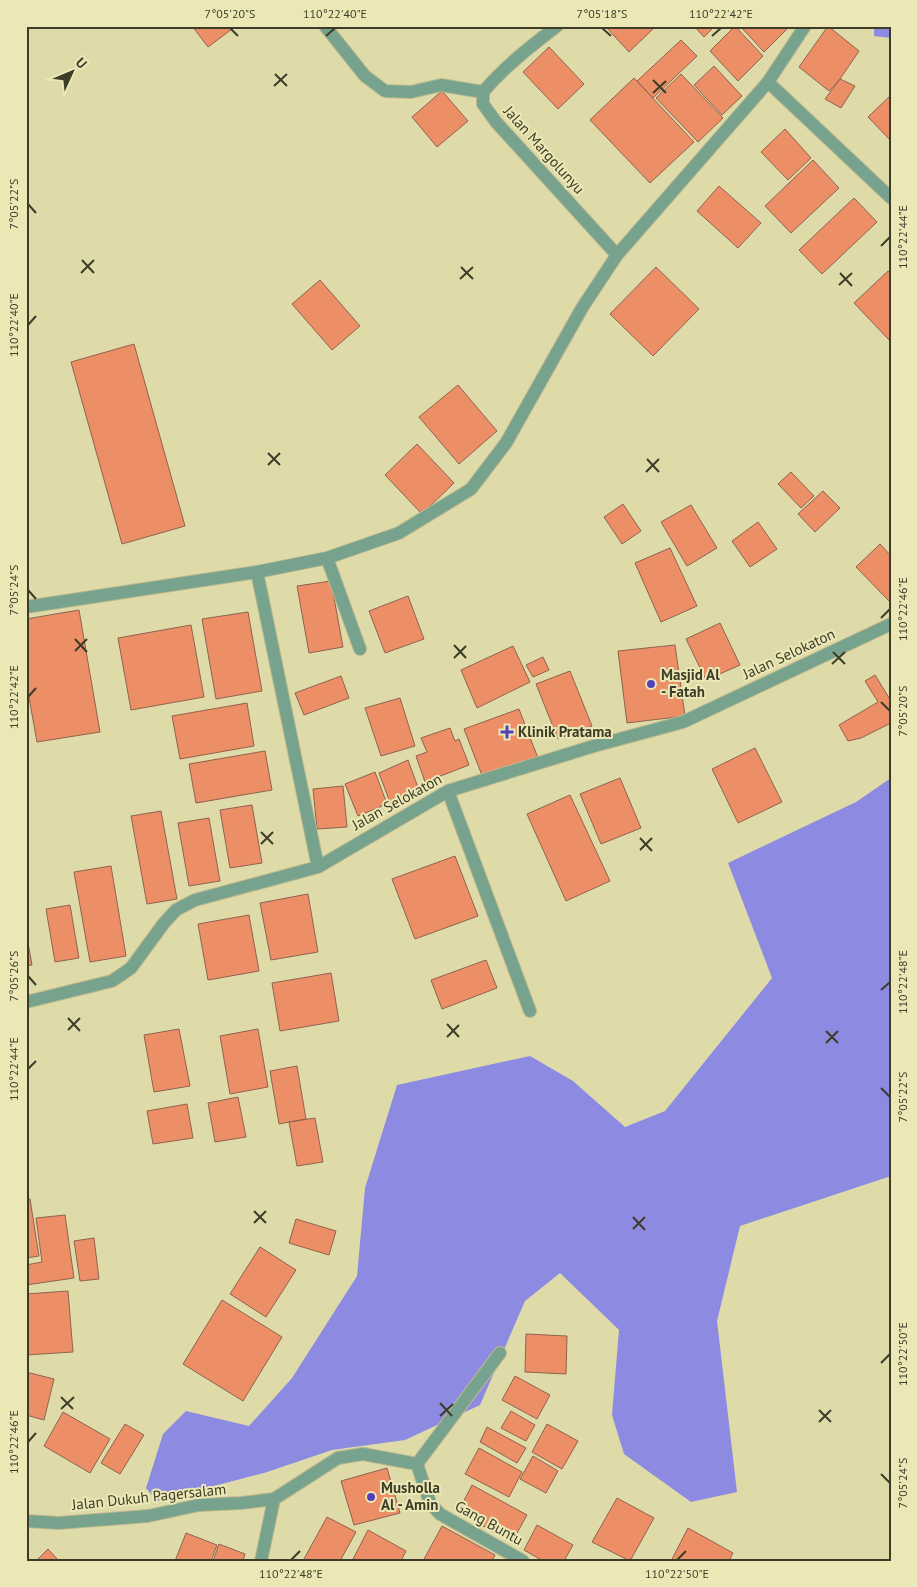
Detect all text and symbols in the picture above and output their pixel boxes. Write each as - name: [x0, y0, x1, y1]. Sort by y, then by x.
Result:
- text: 7°05'20"S: [205, 6, 255, 21]
- text: 110°22'40"E: [303, 6, 367, 21]
- text: 7°05'18"S: [577, 6, 627, 21]
- text: 110°22'42"E: [689, 6, 753, 21]
- north arrow: [48, 48, 98, 98]
- text: U: [72, 54, 91, 72]
- street label: Jalan Margolunyu: [499, 101, 589, 198]
- text: 7°05'22"S: [6, 179, 21, 229]
- text: 110°22'44"E: [895, 205, 910, 269]
- text: 110°22'40"E: [6, 293, 21, 357]
- text: 7°05'24"S: [6, 565, 21, 615]
- text: 110°22'46"E: [895, 577, 910, 641]
- street label: Jalan Selokaton: [739, 624, 838, 684]
- text: 110°22'42"E: [6, 665, 21, 729]
- place label: Masjid Al - Fatah: [661, 665, 720, 701]
- marker: Masjid Al - Fatah: [645, 678, 657, 690]
- text: 7°05'20"S: [895, 686, 910, 736]
- place label: Klinik Pratama: [518, 722, 612, 741]
- marker: Klinik Pratama: [500, 725, 514, 739]
- street label: Jalan Selokaton: [348, 769, 445, 835]
- text: 110°22'48"E: [895, 950, 910, 1014]
- text: 7°05'26"S: [6, 951, 21, 1001]
- text: 110°22'44"E: [6, 1037, 21, 1101]
- text: 7°05'22"S: [895, 1072, 910, 1122]
- text: 110°22'50"E: [895, 1322, 910, 1386]
- text: 110°22'46"E: [6, 1410, 21, 1474]
- text: 7°05'24"S: [895, 1458, 910, 1508]
- place label: Musholla Al - Amin: [381, 1478, 440, 1514]
- street label: Jalan Dukuh Pagersalam: [70, 1479, 227, 1514]
- marker: Musholla Al - Amin: [365, 1491, 377, 1503]
- street label: Gang Buntu: [452, 1496, 527, 1549]
- text: 110°22'48"E: [259, 1566, 323, 1581]
- text: 110°22'50"E: [645, 1566, 709, 1581]

